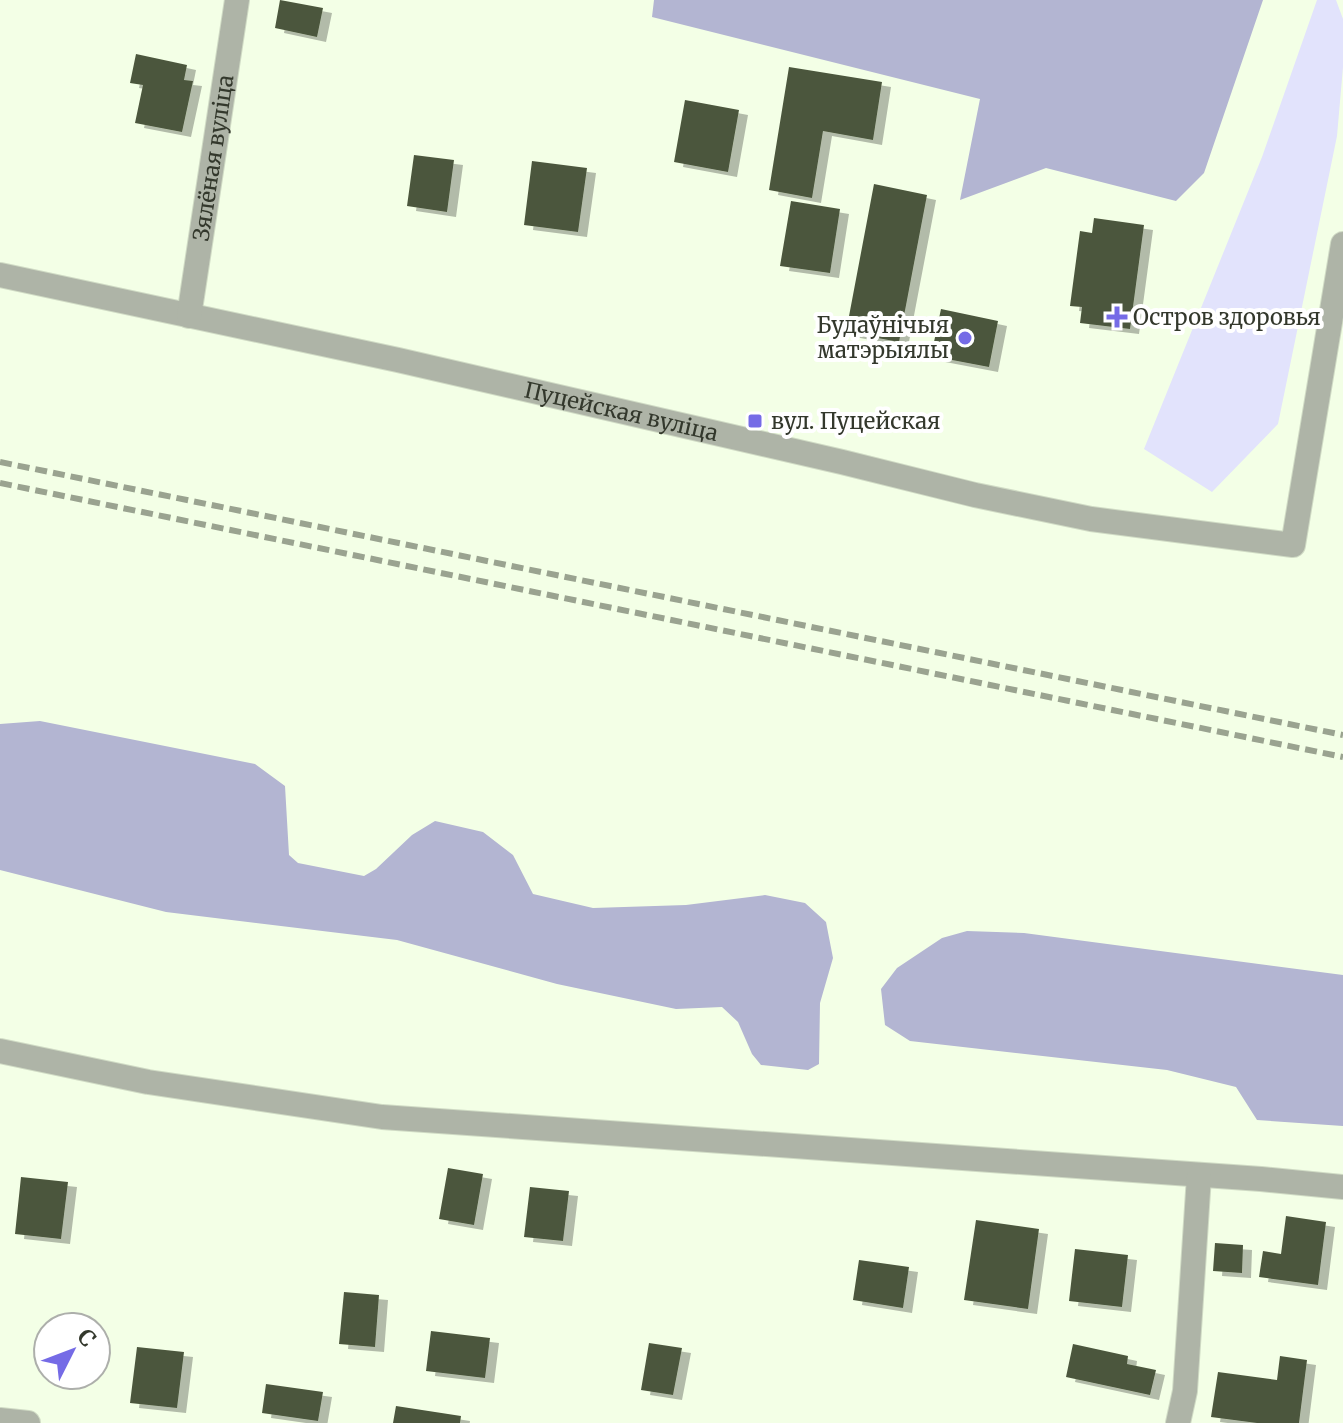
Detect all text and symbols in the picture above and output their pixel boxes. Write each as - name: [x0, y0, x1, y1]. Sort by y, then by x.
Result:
- street label: Зялёная вуліца: [187, 73, 240, 243]
- place label: Остров здоровья: [1133, 303, 1321, 331]
- marker: Остров здоровья: [1108, 308, 1126, 326]
- place label: Будаўнічыя матэрыялы: [817, 311, 949, 364]
- marker: Будаўнічыя матэрыялы: [956, 329, 974, 347]
- street label: Пуцейская вуліца: [522, 375, 721, 447]
- place label: вул. Пуцейская: [771, 407, 940, 435]
- marker: вул. Пуцейская: [746, 412, 764, 430]
- north arrow: [32, 1311, 112, 1391]
- text: С: [72, 1323, 102, 1352]

